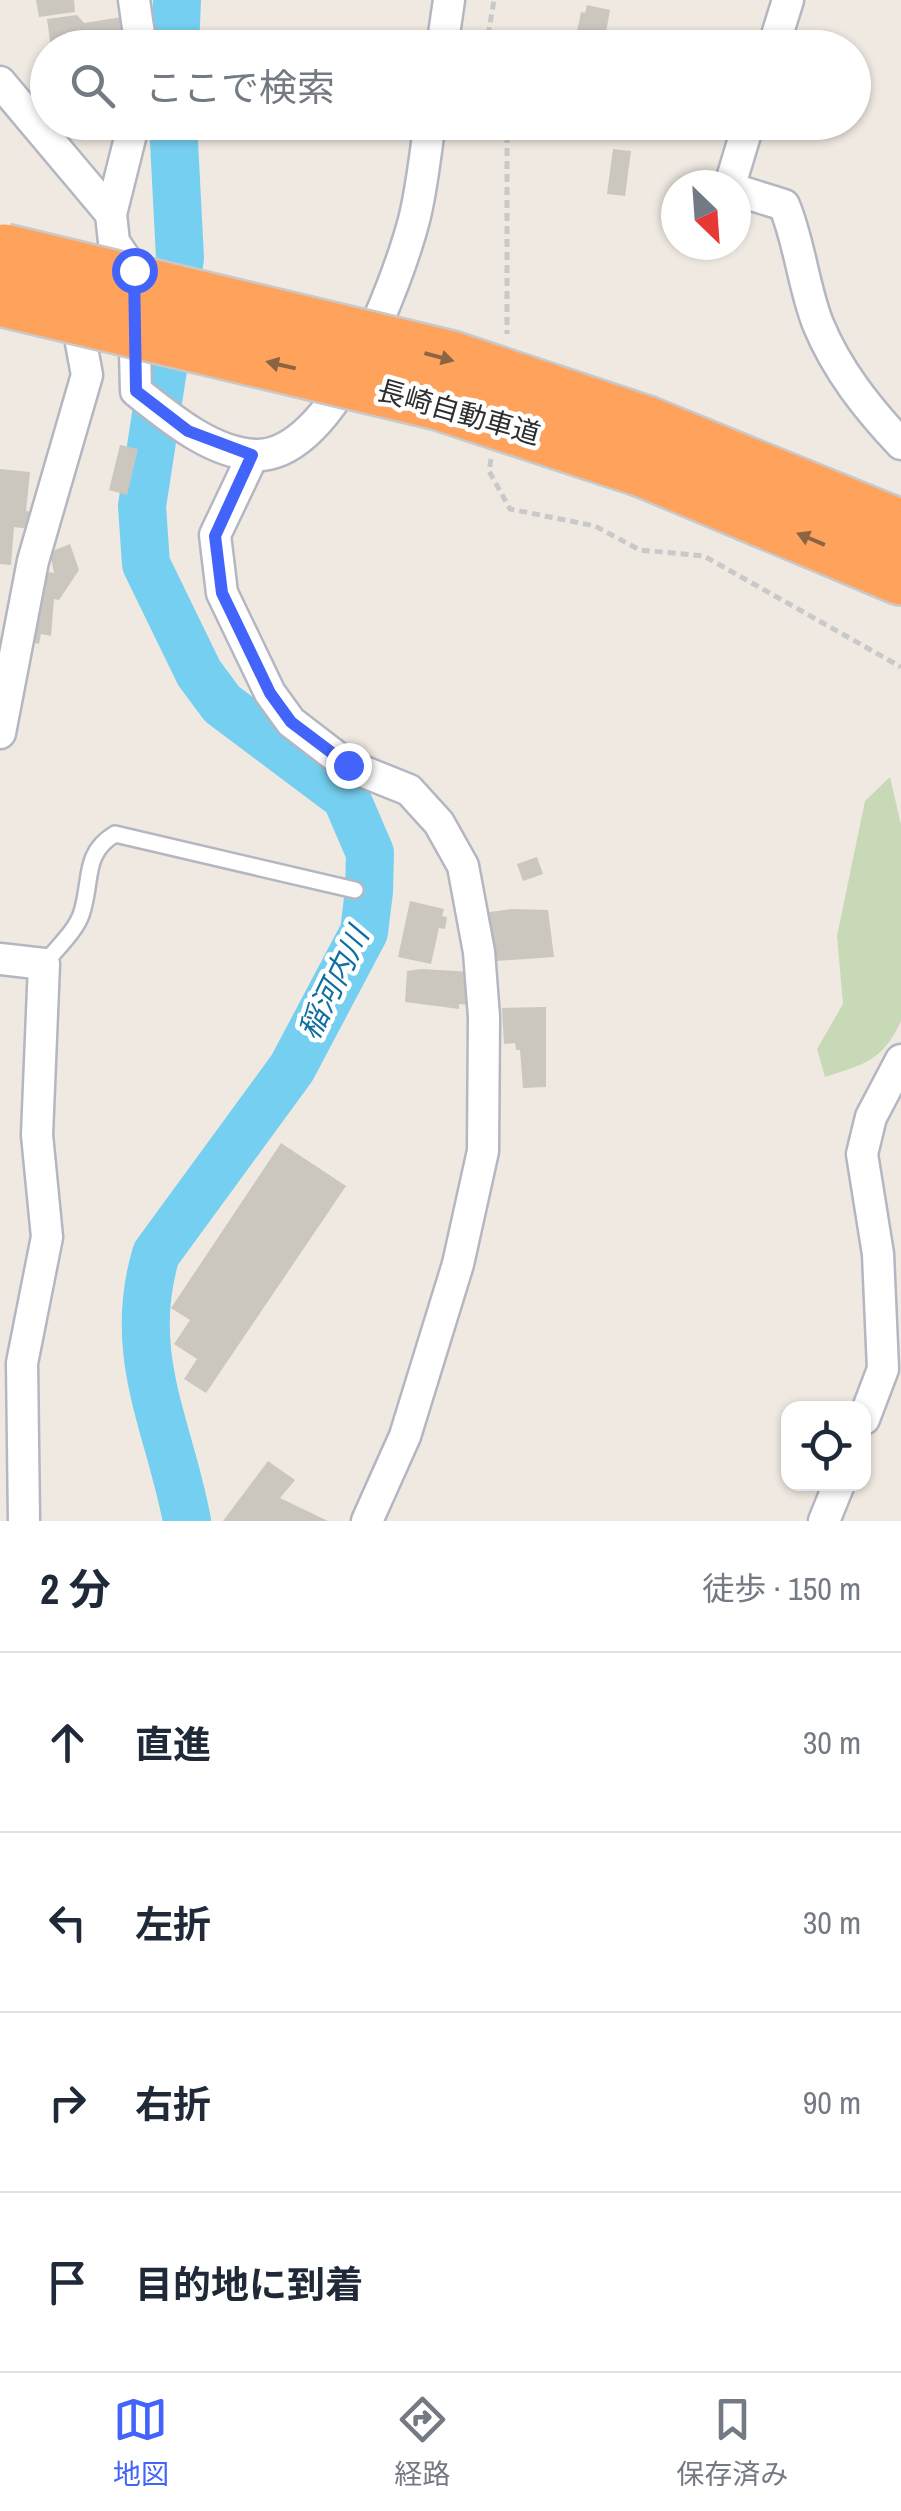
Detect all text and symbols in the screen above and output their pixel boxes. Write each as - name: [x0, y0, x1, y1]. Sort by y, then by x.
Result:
- search box: [30, 30, 871, 140]
- icon: search: [65, 58, 120, 113]
- text: ここで検索: [145, 62, 335, 113]
- north arrow: [661, 170, 751, 260]
- route start: [112, 248, 158, 294]
- one-way arrow: [424, 350, 455, 365]
- one-way arrow: [265, 357, 296, 372]
- street label: 長崎自動車道: [373, 371, 545, 453]
- one-way arrow: [796, 531, 826, 547]
- route end: [326, 743, 372, 789]
- water label: 稲河内川: [289, 918, 379, 1046]
- map controls: [781, 1401, 871, 1491]
- button: locate: [781, 1401, 871, 1491]
- text: 2 分: [40, 1561, 111, 1617]
- text: 徒歩 · 150 m: [702, 1567, 861, 1610]
- icon: ahead: [40, 1715, 95, 1770]
- text: 直進: [135, 1719, 211, 1770]
- text: 30 m: [803, 1721, 861, 1764]
- icon: left: [40, 1895, 95, 1950]
- text: 左折: [135, 1899, 211, 1950]
- text: 30 m: [803, 1901, 861, 1944]
- icon: right: [40, 2075, 95, 2130]
- text: 右折: [135, 2079, 211, 2130]
- text: 90 m: [803, 2081, 861, 2124]
- icon: arrive: [40, 2255, 95, 2310]
- text: 目的地に到着: [135, 2259, 363, 2310]
- tab: 地図: [113, 2392, 169, 2493]
- tab: 経路: [394, 2392, 450, 2493]
- tab: 保存済み: [676, 2392, 788, 2493]

